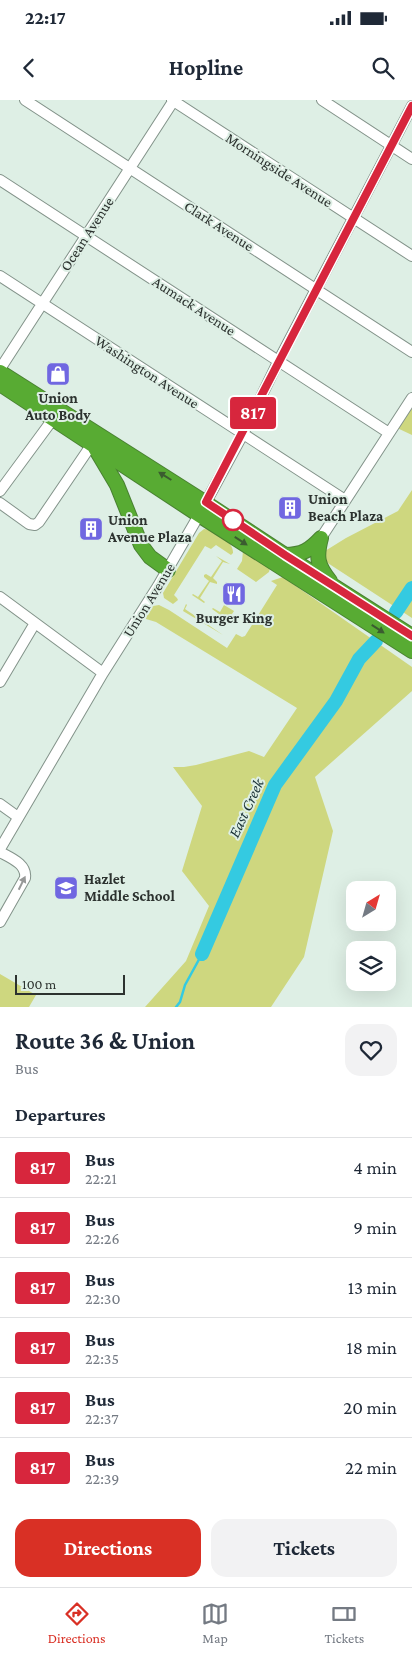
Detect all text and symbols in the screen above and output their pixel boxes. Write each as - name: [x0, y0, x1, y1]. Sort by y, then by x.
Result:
- text: 22:17: [25, 7, 66, 28]
- icon: back: [15, 54, 43, 82]
- icon: search: [369, 54, 397, 82]
- text: Hopline: [169, 55, 243, 80]
- street label: Morningside Avenue: [222, 130, 336, 211]
- street label: Ocean Avenue: [57, 194, 117, 274]
- street label: Clark Avenue: [181, 198, 257, 254]
- street label: Aumack Avenue: [150, 273, 239, 339]
- street label: Washington Avenue: [92, 332, 202, 413]
- shop icon: Union Auto Body: [45, 361, 71, 387]
- place label: Union Auto Body: [24, 390, 91, 423]
- line badge: 817: [224, 397, 282, 429]
- text: 817: [240, 403, 266, 423]
- one-way arrow: [159, 472, 172, 481]
- place label: Union Beach Plaza: [308, 491, 384, 524]
- building icon: Union Beach Plaza: [277, 495, 303, 521]
- unlabelled marker: [222, 509, 244, 531]
- place label: Union Avenue Plaza: [107, 512, 192, 545]
- building icon: Union Avenue Plaza: [78, 516, 104, 542]
- one-way arrow: [234, 537, 247, 546]
- street label: Union Avenue: [120, 560, 178, 640]
- restaurant icon: Burger King: [221, 581, 247, 607]
- place label: Burger King: [196, 610, 273, 626]
- one-way arrow: [371, 624, 384, 634]
- water label: East Creek: [225, 775, 267, 840]
- place label: Hazlet Middle School: [84, 871, 175, 904]
- school or university icon: Hazlet Middle School: [53, 875, 79, 901]
- one-way arrow: [18, 876, 26, 890]
- north arrow: [346, 881, 396, 931]
- map controls: [346, 881, 396, 991]
- button: layers: [346, 941, 396, 991]
- scale bar: [15, 972, 125, 995]
- text: 100 m: [22, 976, 56, 992]
- button: heart: [345, 1024, 397, 1076]
- text: Route 36 & Union: [15, 1027, 195, 1054]
- text: Bus: [15, 1060, 39, 1077]
- text: Departures: [15, 1104, 106, 1125]
- text: Bus: [85, 1149, 115, 1170]
- text: 4 min: [353, 1157, 397, 1178]
- text: 817: [30, 1158, 55, 1178]
- text: 22:21: [85, 1170, 117, 1187]
- text: Bus: [85, 1209, 115, 1230]
- text: 9 min: [353, 1217, 397, 1238]
- text: 817: [30, 1218, 55, 1238]
- text: 22:26: [85, 1230, 120, 1247]
- text: Bus: [85, 1269, 115, 1290]
- text: 13 min: [348, 1277, 397, 1298]
- text: 817: [30, 1278, 55, 1298]
- text: 22:30: [85, 1290, 120, 1307]
- text: Bus: [85, 1329, 115, 1350]
- text: 18 min: [346, 1337, 397, 1358]
- text: 817: [30, 1338, 55, 1358]
- text: 22:35: [85, 1350, 119, 1367]
- text: Bus: [85, 1389, 115, 1410]
- text: 20 min: [343, 1397, 397, 1418]
- text: 817: [30, 1398, 55, 1418]
- text: 22:37: [85, 1410, 119, 1427]
- text: Bus: [85, 1449, 115, 1470]
- text: 22 min: [345, 1457, 397, 1478]
- text: 817: [30, 1458, 55, 1478]
- text: 22:39: [85, 1470, 119, 1487]
- button: Directions: [15, 1519, 201, 1577]
- button: Tickets: [211, 1519, 397, 1577]
- tab: Directions: [48, 1600, 106, 1646]
- tab: Map: [201, 1600, 229, 1646]
- tab: Tickets: [324, 1600, 364, 1646]

